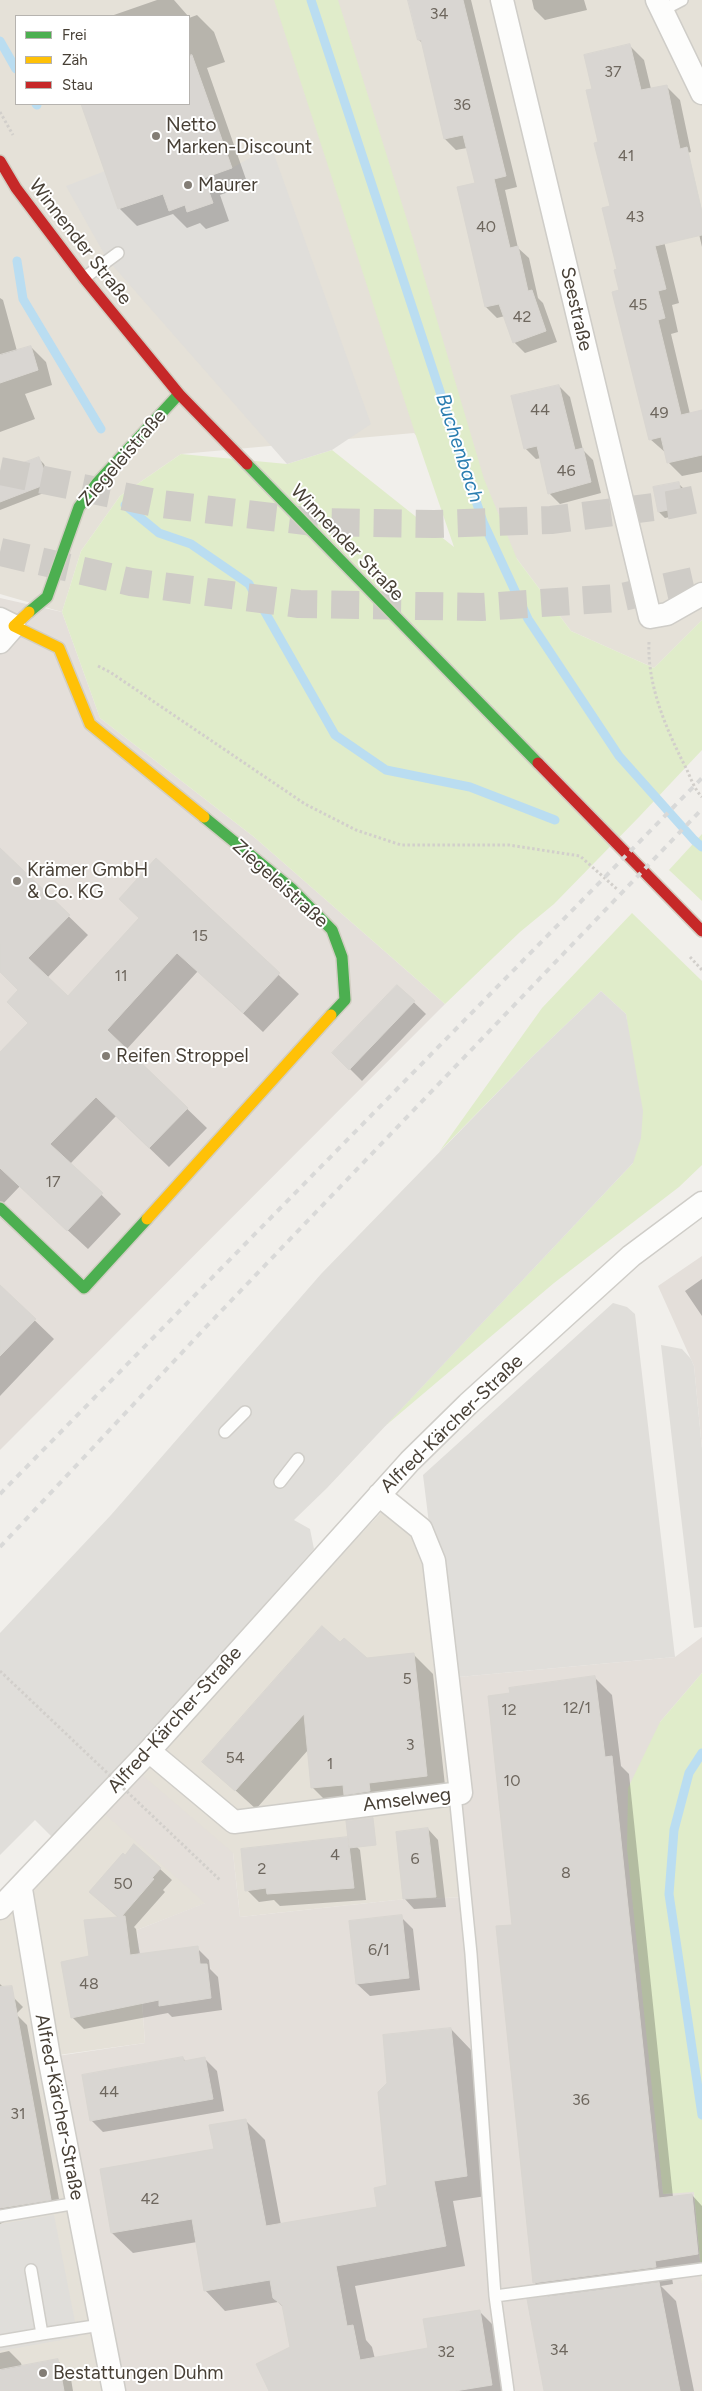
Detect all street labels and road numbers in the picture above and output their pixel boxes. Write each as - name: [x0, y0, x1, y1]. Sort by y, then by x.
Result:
- street label: Winnender Straße: [24, 175, 136, 309]
- street label: Seestraße: [555, 265, 597, 353]
- street label: Ziegeleistraße: [75, 405, 171, 511]
- street label: Winnender Straße: [285, 480, 409, 606]
- street label: Ziegeleistraße: [228, 835, 332, 933]
- street label: Alfred-Kärcher-Straße: [376, 1350, 528, 1498]
- street label: Alfred-Kärcher-Straße: [103, 1642, 247, 1798]
- street label: Amselweg: [362, 1783, 452, 1817]
- street label: Alfred-Kärcher-Straße: [30, 2012, 88, 2202]

